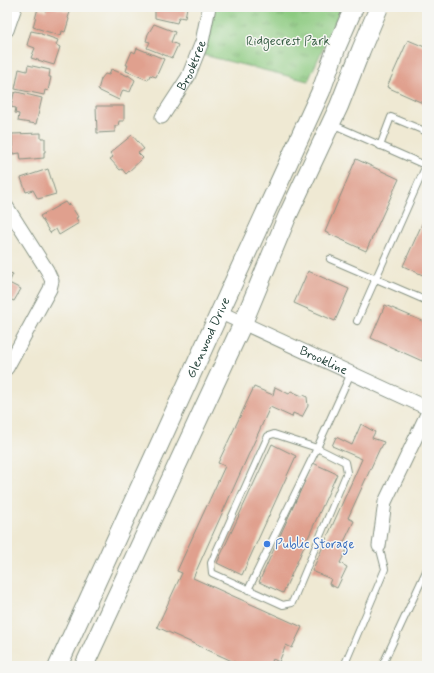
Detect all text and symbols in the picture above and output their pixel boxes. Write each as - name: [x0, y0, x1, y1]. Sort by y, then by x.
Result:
- park label: Ridgecrest Park: [246, 33, 331, 51]
- street label: Brooktree: [173, 37, 210, 94]
- street label: Glenwood Drive: [182, 294, 234, 381]
- street label: Brookline: [297, 342, 350, 379]
- place label: Public Storage: [275, 536, 355, 555]
- marker: Public Storage: [262, 539, 272, 549]

